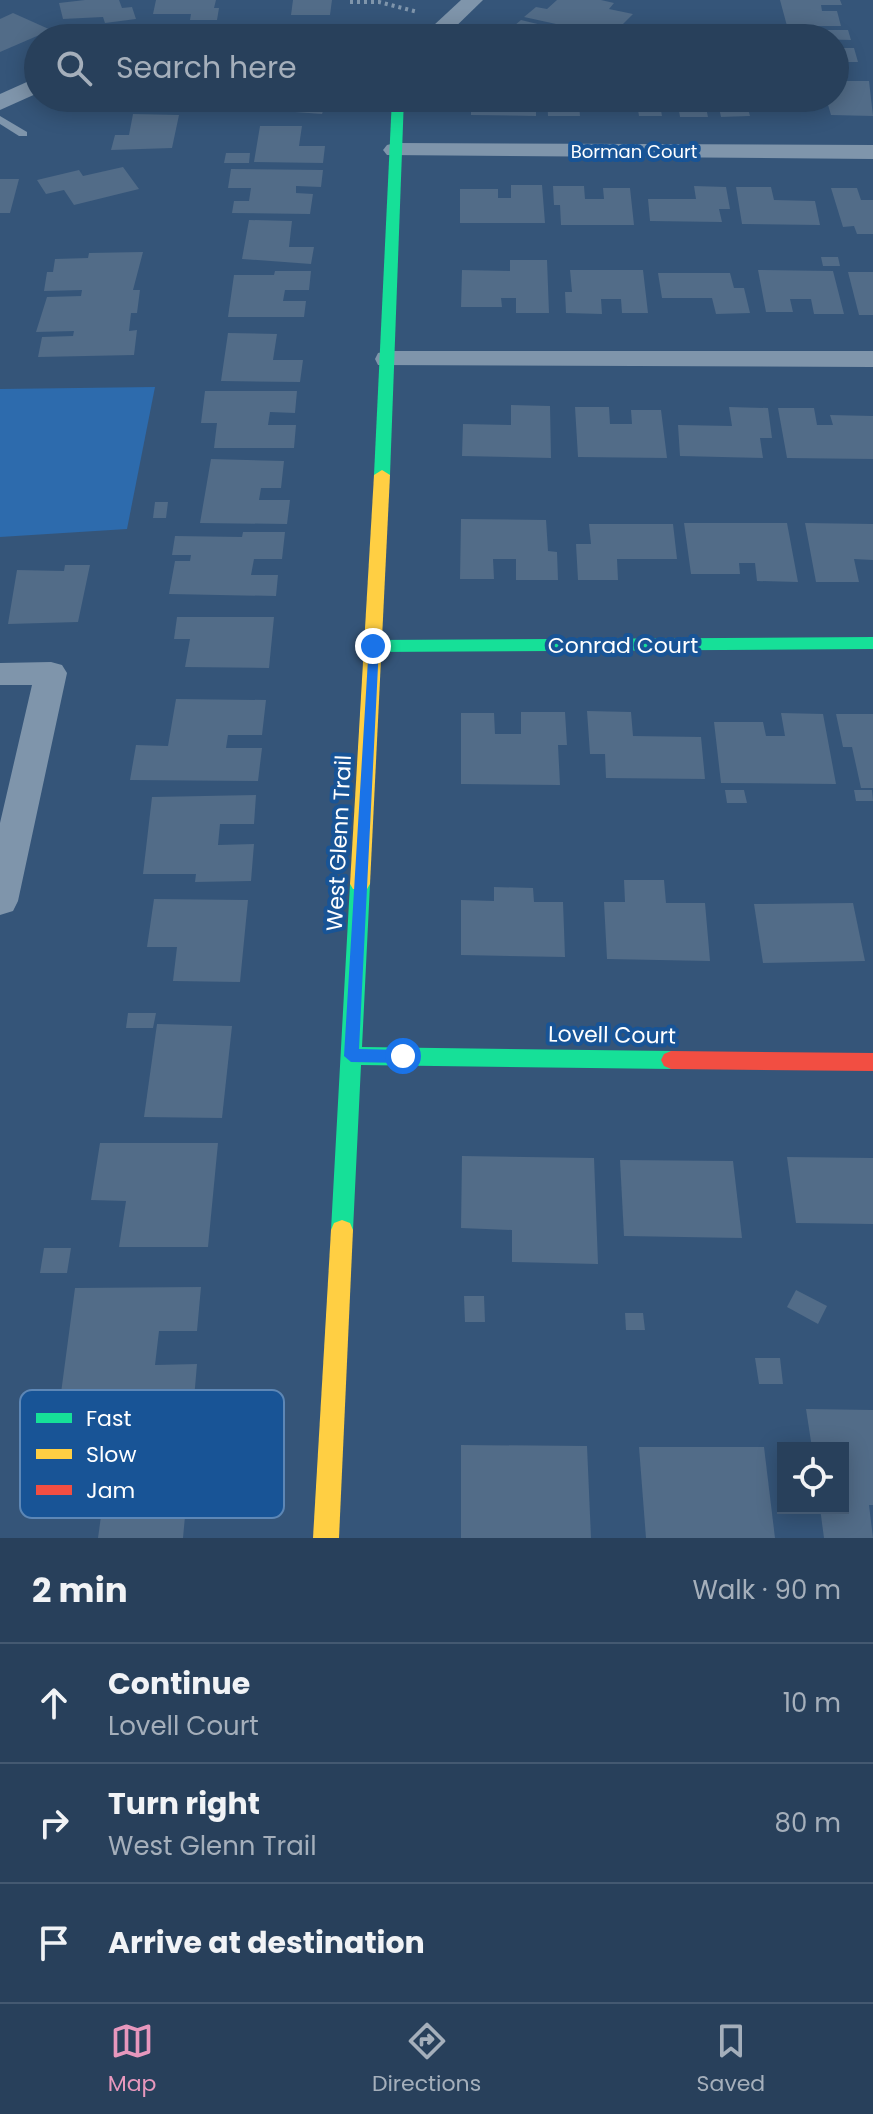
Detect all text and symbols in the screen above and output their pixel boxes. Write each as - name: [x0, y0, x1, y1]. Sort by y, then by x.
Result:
- search box: [24, 24, 849, 112]
- icon: search: [52, 46, 96, 90]
- text: Search here: [116, 46, 297, 89]
- street label: Borman Court: [571, 139, 697, 164]
- route end: [355, 628, 391, 664]
- street label: Conrad Court: [548, 630, 698, 661]
- street label: West Glenn Trail: [319, 754, 359, 932]
- street label: Lovell Court: [548, 1018, 676, 1052]
- route start: [385, 1038, 421, 1074]
- legend: [20, 1390, 284, 1518]
- text: Fast: [86, 1403, 131, 1434]
- text: Slow: [86, 1439, 136, 1470]
- map controls: [777, 1442, 849, 1514]
- button: locate: [777, 1442, 849, 1514]
- text: Jam: [86, 1475, 135, 1506]
- text: 2 min: [32, 1566, 128, 1614]
- text: Walk · 90 m: [692, 1572, 841, 1608]
- text: Continue: [108, 1662, 250, 1705]
- icon: ahead: [32, 1681, 76, 1725]
- text: 10 m: [783, 1685, 841, 1721]
- text: Lovell Court: [108, 1708, 259, 1744]
- text: Turn right: [108, 1782, 260, 1825]
- icon: right: [32, 1801, 76, 1845]
- text: 80 m: [775, 1805, 841, 1841]
- text: West Glenn Trail: [108, 1828, 317, 1864]
- icon: arrive: [32, 1921, 76, 1965]
- text: Arrive at destination: [108, 1921, 425, 1964]
- tab: Map: [108, 2019, 156, 2100]
- tab: Directions: [372, 2019, 481, 2100]
- tab: Saved: [697, 2019, 765, 2100]

